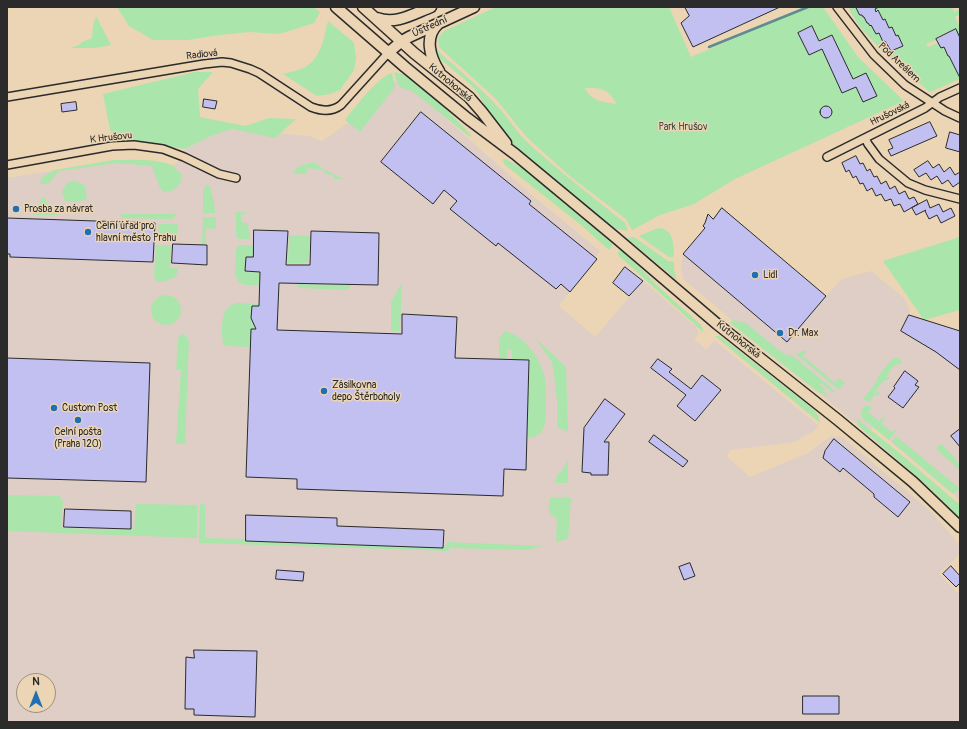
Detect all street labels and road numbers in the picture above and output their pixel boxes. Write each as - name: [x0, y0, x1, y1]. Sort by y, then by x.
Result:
- street label: Ústřední: [410, 14, 450, 40]
- street label: Pod Areálem: [875, 40, 923, 86]
- street label: Radiová: [186, 47, 218, 63]
- street label: Kutnohorská: [426, 61, 474, 105]
- street label: Hrušovská: [868, 99, 912, 129]
- street label: K Hrušovu: [89, 130, 133, 146]
- street label: Kutnohorská: [714, 319, 762, 361]

